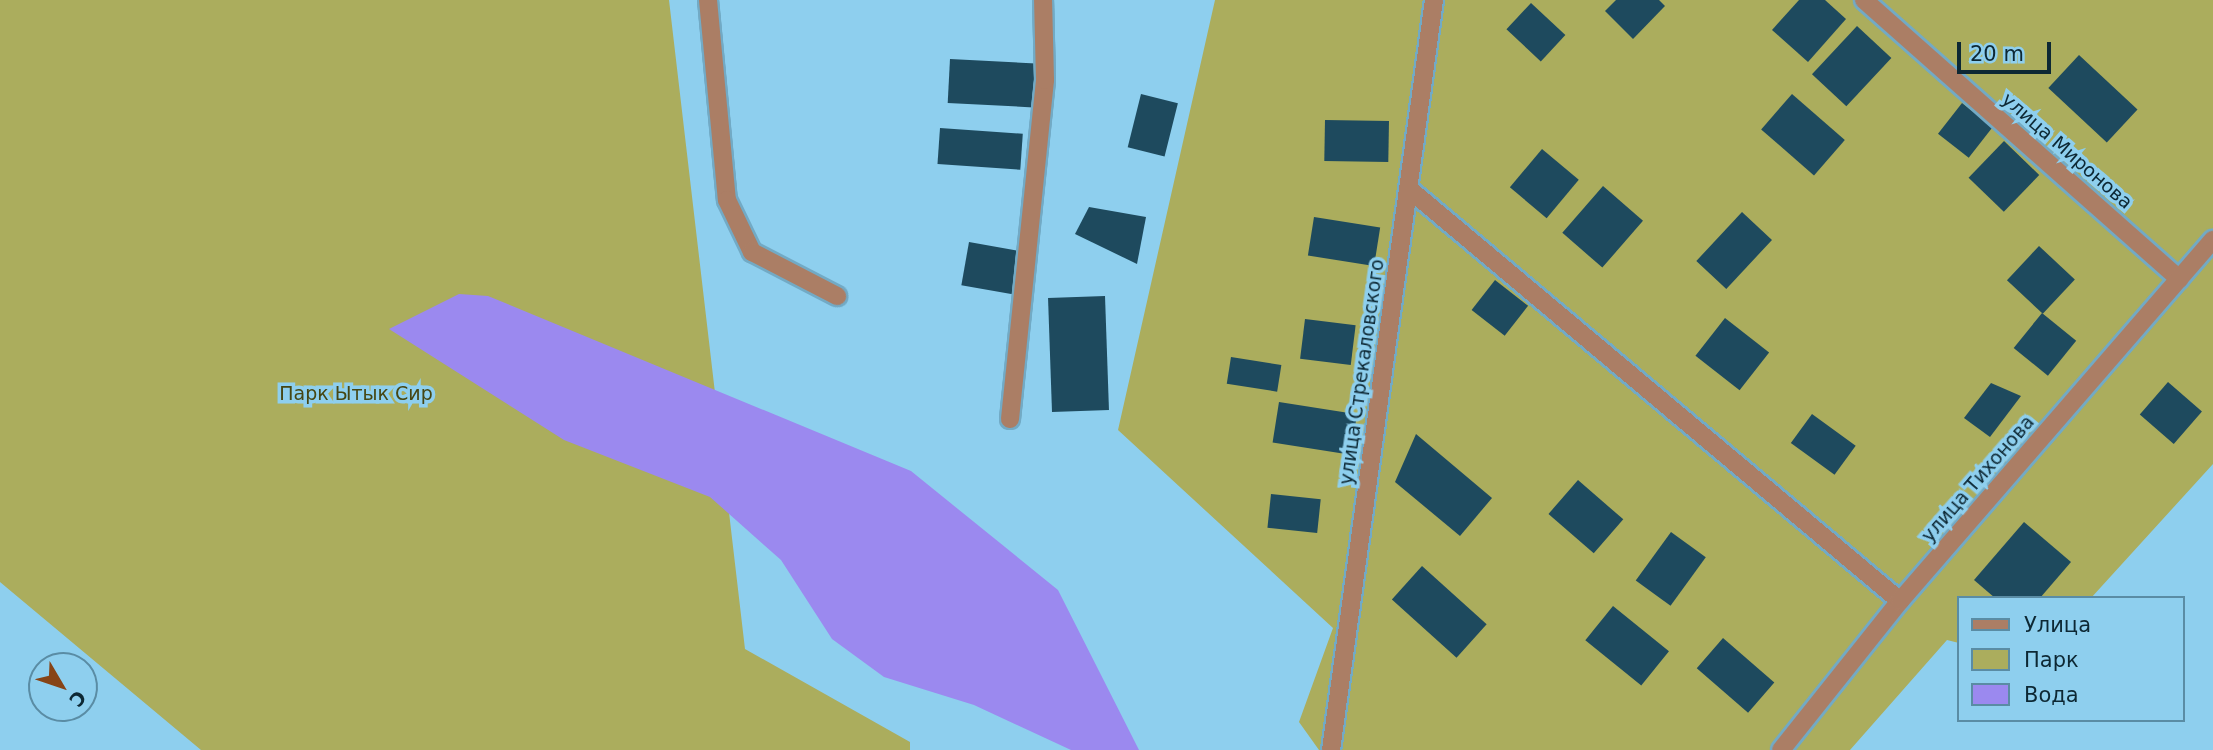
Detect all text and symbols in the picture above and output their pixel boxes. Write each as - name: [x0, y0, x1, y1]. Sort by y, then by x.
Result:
- scale bar: [1961, 28, 2056, 72]
- text: 20 m: [1970, 42, 2024, 66]
- street label: улица Миронова: [1997, 88, 2137, 214]
- street label: улица Стрекаловского: [1335, 258, 1389, 486]
- park label: Парк Ытык Сир: [279, 383, 433, 405]
- street label: улица Тихонова: [1917, 411, 2039, 547]
- legend: [1958, 596, 2185, 722]
- text: Улица: [2024, 613, 2091, 637]
- text: Парк: [2024, 648, 2079, 672]
- north arrow: [28, 652, 98, 722]
- text: Вода: [2024, 683, 2079, 707]
- text: С: [65, 687, 91, 711]

